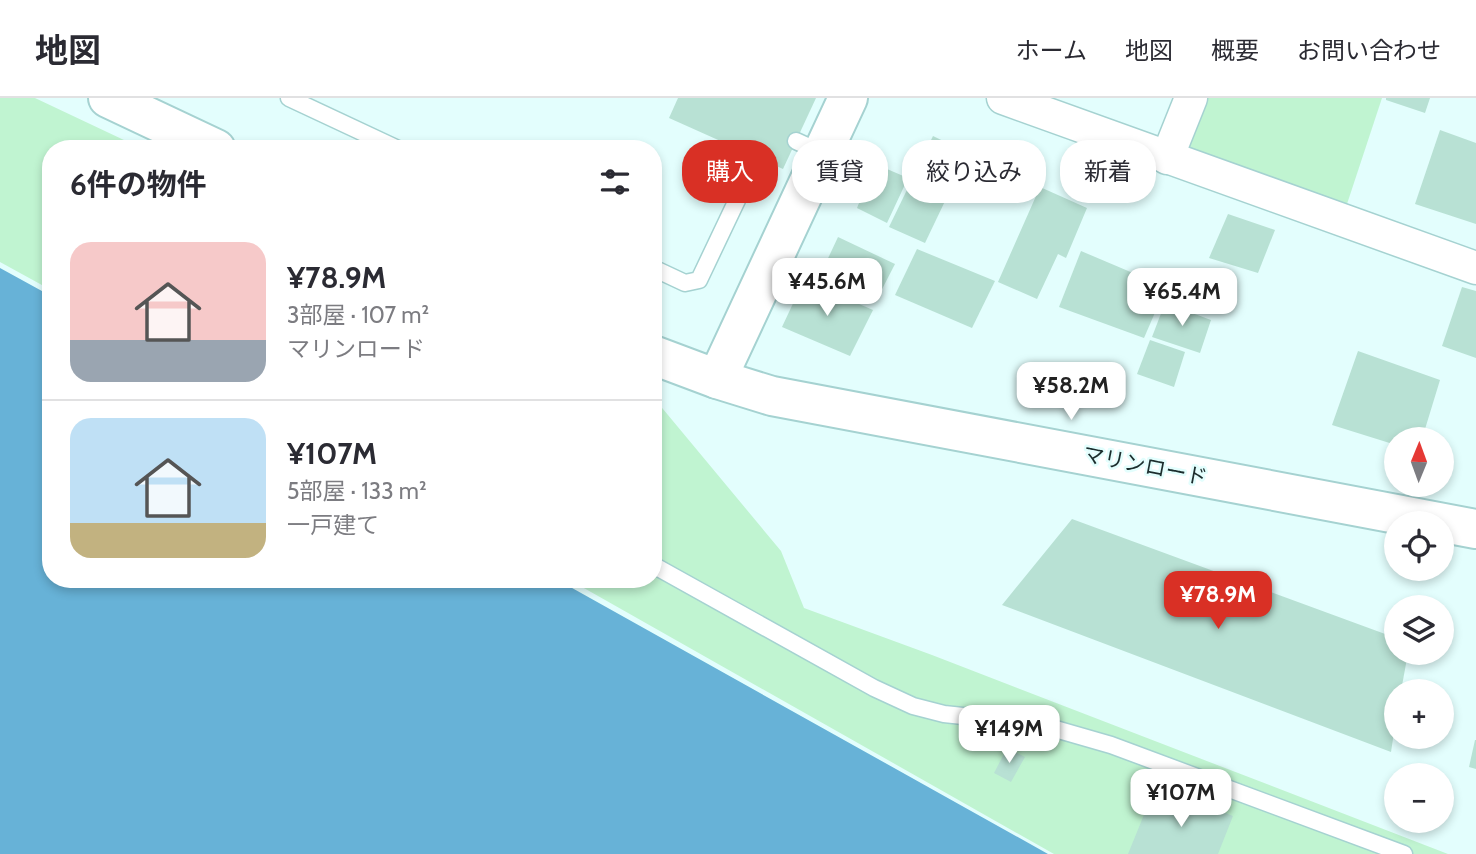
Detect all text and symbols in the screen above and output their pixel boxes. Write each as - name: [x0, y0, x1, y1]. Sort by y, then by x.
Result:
- text: 地図: [35, 30, 101, 70]
- text: ホーム: [1016, 36, 1087, 65]
- text: 地図: [1125, 36, 1173, 65]
- text: 概要: [1211, 36, 1259, 65]
- text: お問い合わせ: [1297, 36, 1441, 65]
- chip: 購入: [682, 140, 778, 203]
- chip: 賃貸: [792, 140, 888, 203]
- chip: 絞り込み: [902, 140, 1046, 203]
- chip: 新着: [1060, 140, 1156, 203]
- icon: filters: [596, 163, 634, 201]
- text: 6件の物件: [70, 166, 207, 203]
- pin: ¥45.6M: [770, 258, 884, 318]
- text: ¥78.9M: [287, 259, 386, 296]
- text: ¥45.6M: [788, 267, 866, 295]
- pin: ¥65.4M: [1125, 268, 1239, 328]
- icon: home: [126, 270, 210, 354]
- text: ¥65.4M: [1143, 277, 1221, 305]
- text: 3部屋 · 107 m²: [287, 301, 429, 329]
- text: マリンロード: [287, 335, 425, 363]
- pin: ¥58.2M: [1014, 362, 1128, 422]
- text: ¥58.2M: [1033, 371, 1109, 399]
- north arrow: [1384, 427, 1454, 497]
- map controls: [1384, 427, 1454, 833]
- text: ¥107M: [287, 435, 377, 472]
- street label: マリンロード: [1081, 441, 1209, 490]
- icon: home: [126, 446, 210, 530]
- text: 5部屋 · 133 m²: [287, 477, 427, 505]
- text: 一戸建て: [287, 511, 379, 539]
- button: locate: [1384, 511, 1454, 581]
- pin: ¥78.9M: [1161, 572, 1275, 631]
- text: ¥78.9M: [1180, 580, 1256, 608]
- button: layers: [1384, 595, 1454, 665]
- button: +: [1384, 679, 1454, 749]
- pin: ¥149M: [960, 706, 1058, 765]
- text: ¥149M: [975, 714, 1043, 742]
- button: −: [1384, 763, 1454, 833]
- pin: ¥107M: [1132, 770, 1230, 829]
- text: ¥107M: [1146, 778, 1216, 806]

